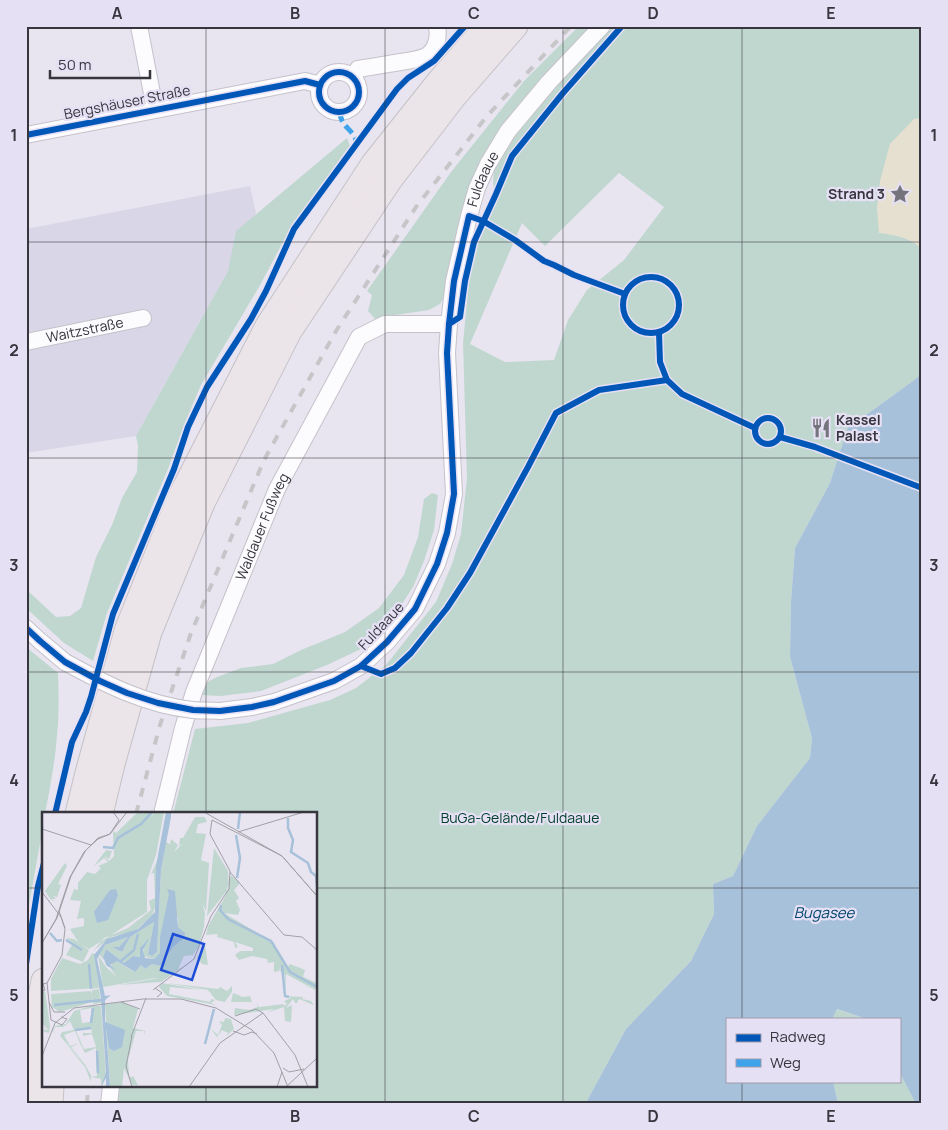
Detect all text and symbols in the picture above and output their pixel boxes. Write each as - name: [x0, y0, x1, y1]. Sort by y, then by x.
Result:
- text: A: [112, 2, 123, 24]
- text: B: [290, 2, 300, 24]
- text: C: [468, 2, 480, 24]
- text: D: [647, 2, 659, 24]
- text: E: [826, 2, 836, 24]
- scale bar: [50, 48, 150, 80]
- text: 50 m: [58, 54, 92, 75]
- street label: Bergshäuser Straße: [62, 80, 192, 123]
- text: 1: [10, 124, 18, 146]
- text: 1: [930, 124, 938, 146]
- street label: Fuldaaue: [462, 147, 503, 209]
- place icon: Strand 3: [889, 183, 911, 205]
- place label: Strand 3: [828, 184, 885, 203]
- street label: Waitzstraße: [44, 312, 125, 347]
- text: 2: [9, 339, 19, 361]
- text: 2: [929, 339, 939, 361]
- place label: Kassel Palast: [836, 410, 881, 445]
- restaurant icon: Kassel Palast: [810, 417, 832, 439]
- street label: Waldauer Fußweg: [231, 469, 293, 583]
- text: 3: [9, 554, 19, 576]
- text: 3: [929, 554, 939, 576]
- street label: Fuldaaue: [354, 598, 408, 654]
- text: 4: [9, 769, 19, 791]
- text: 4: [929, 769, 939, 791]
- park label: BuGa-Gelände/Fuldaaue: [441, 808, 599, 827]
- inset map: [42, 812, 318, 1088]
- water label: Bugasee: [794, 902, 856, 923]
- text: 5: [9, 984, 19, 1006]
- text: 5: [929, 984, 939, 1006]
- legend: [726, 1018, 900, 1082]
- text: Radweg: [770, 1026, 826, 1047]
- text: Weg: [770, 1052, 801, 1073]
- text: A: [112, 1105, 123, 1127]
- text: B: [290, 1105, 300, 1127]
- text: C: [468, 1105, 480, 1127]
- text: D: [647, 1105, 659, 1127]
- text: E: [826, 1105, 836, 1127]

